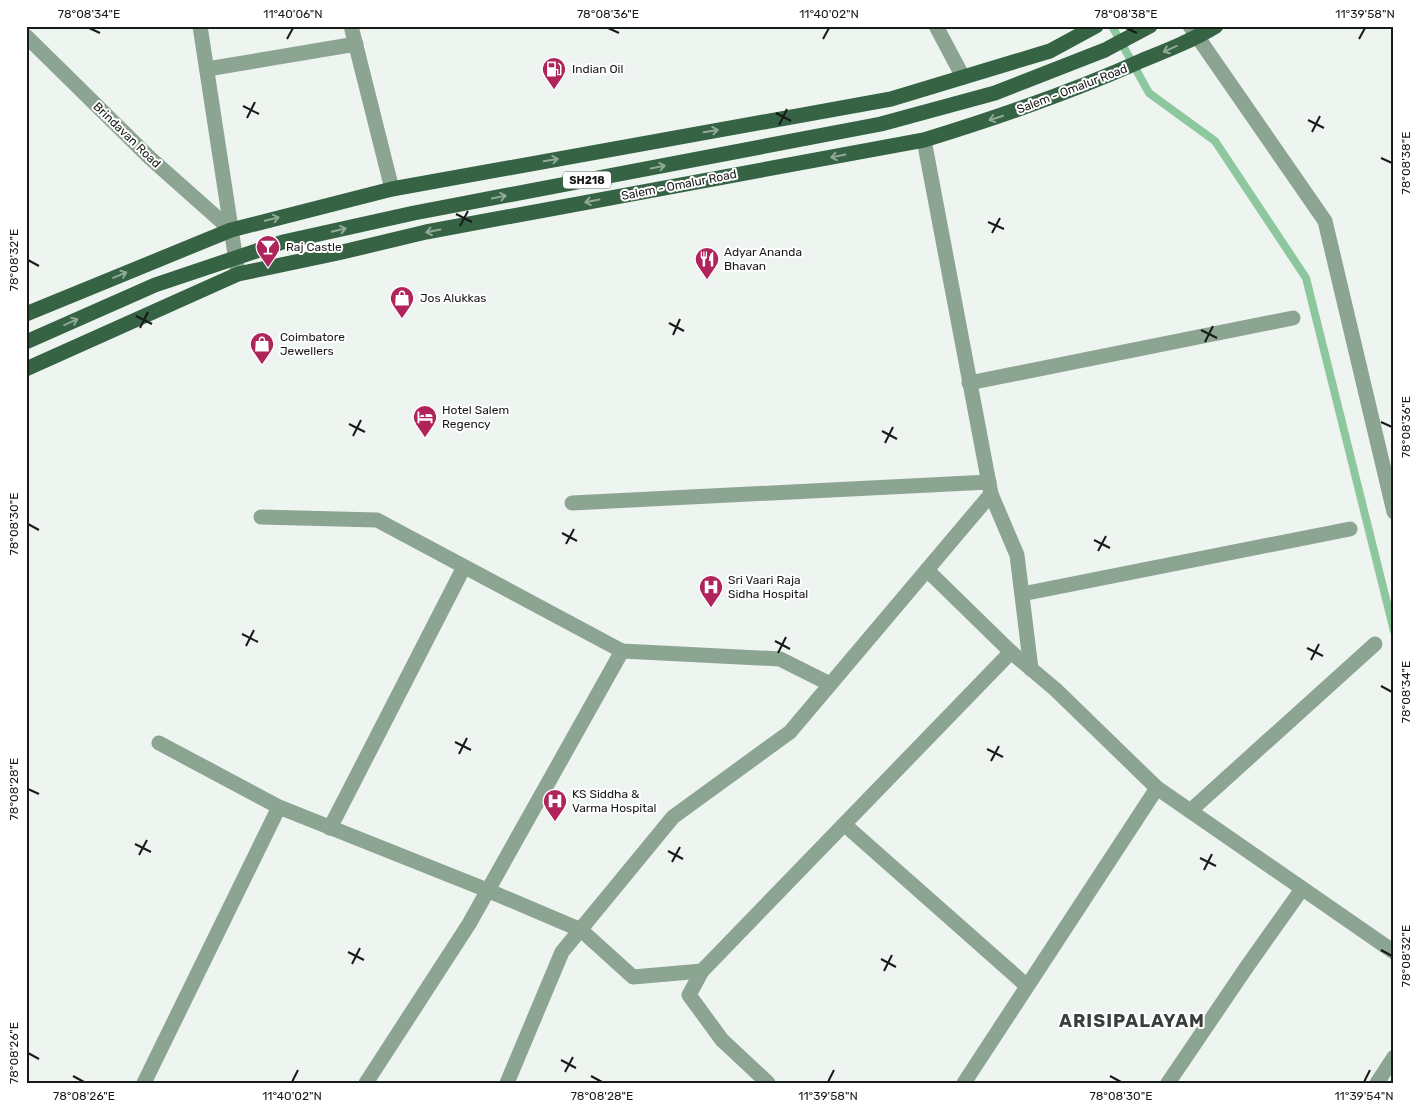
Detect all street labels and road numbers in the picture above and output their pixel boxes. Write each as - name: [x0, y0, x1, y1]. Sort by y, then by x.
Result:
- street label: Salem - Omalur Road: [1015, 61, 1129, 117]
- street label: Brindavan Road: [90, 99, 164, 171]
- street label: Salem - Omalur Road: [620, 167, 738, 203]
- road number: SH218: [563, 172, 611, 188]

